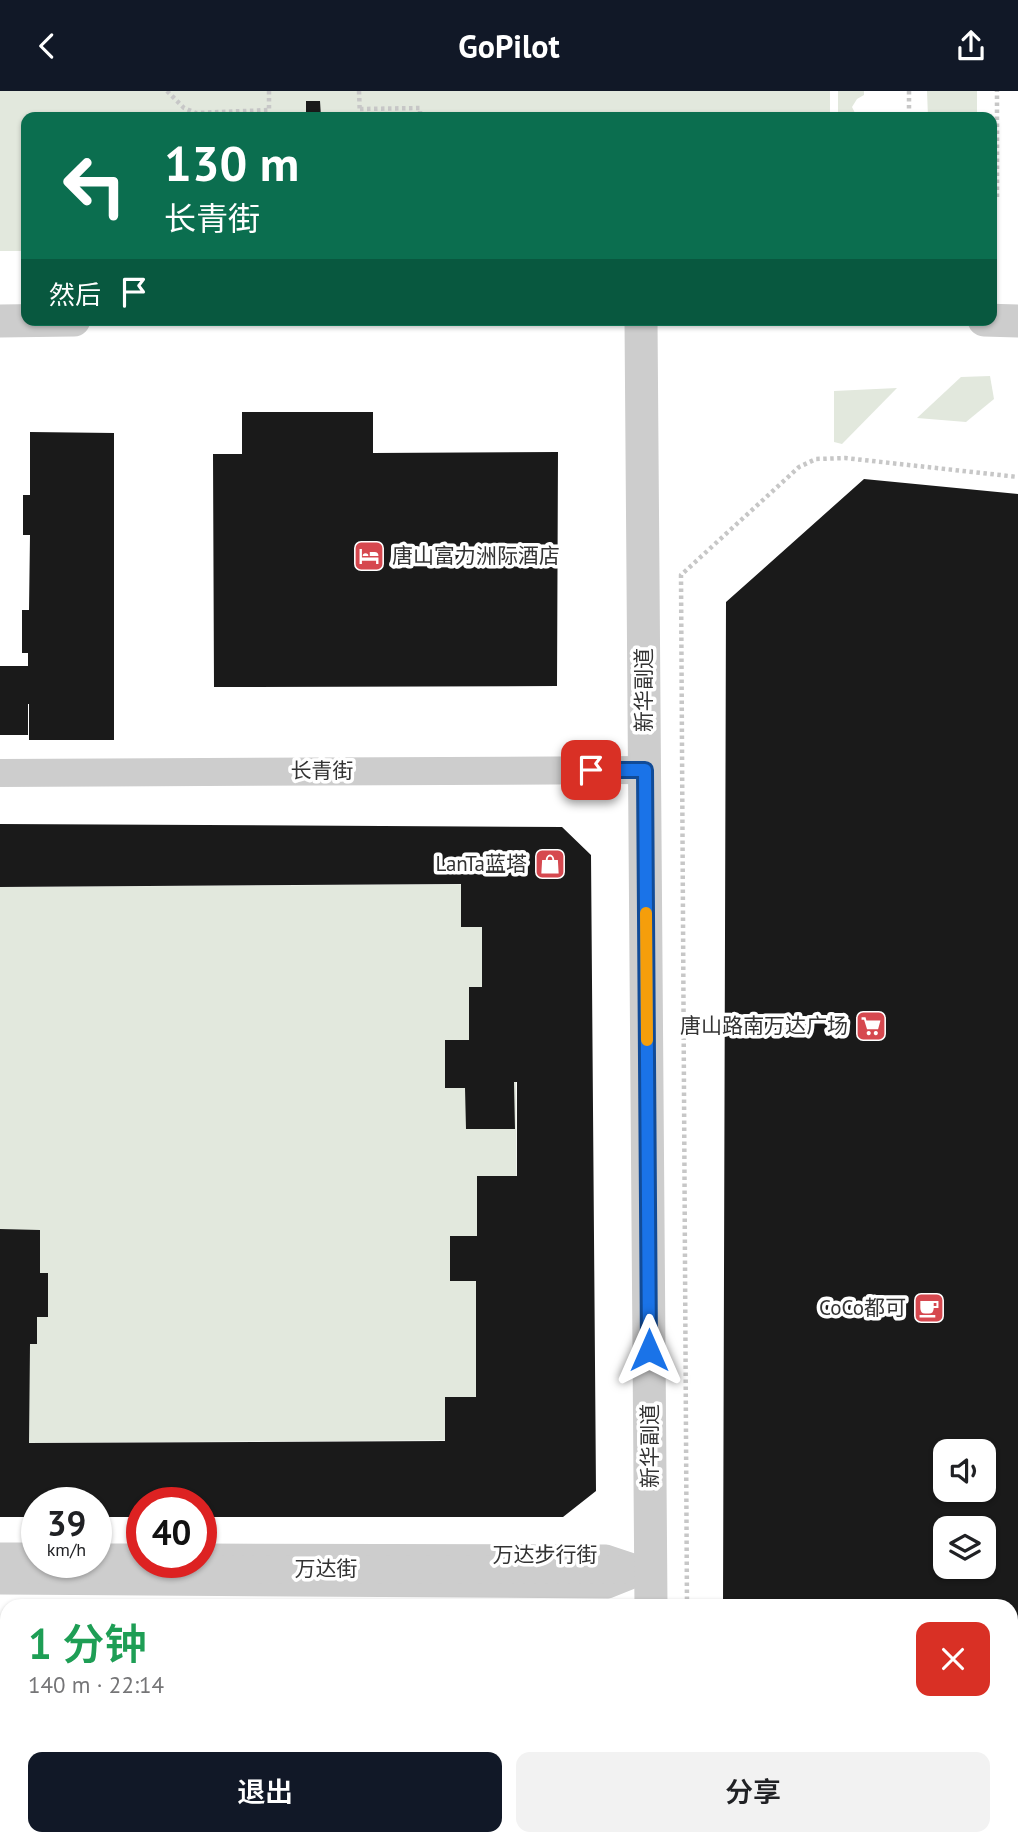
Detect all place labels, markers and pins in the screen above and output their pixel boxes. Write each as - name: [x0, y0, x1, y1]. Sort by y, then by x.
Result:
- hotel icon: 唐山富力洲际酒店: [352, 539, 386, 573]
- place label: 唐山富力洲际酒店: [392, 542, 560, 569]
- pin: [561, 740, 621, 800]
- shop icon: LanTa蓝塔: [533, 847, 567, 881]
- place label: LanTa蓝塔: [435, 850, 527, 877]
- supermarket icon: 唐山路南万达广场: [854, 1009, 888, 1043]
- place label: 唐山路南万达广场: [680, 1012, 848, 1039]
- cafe icon: CoCo都可: [912, 1291, 946, 1325]
- place label: CoCo都可: [819, 1294, 906, 1321]

